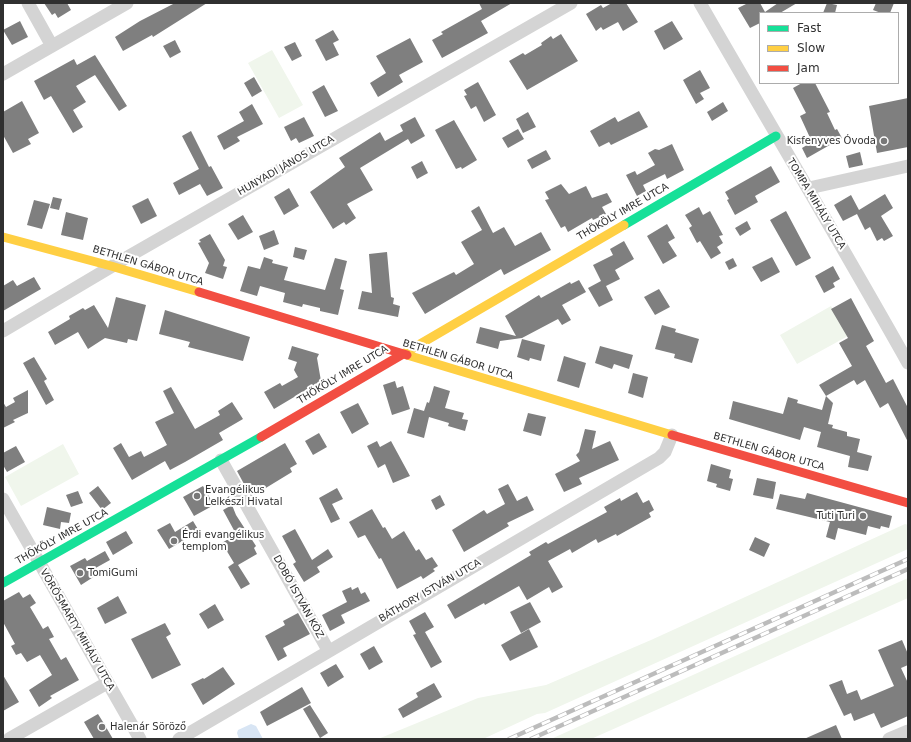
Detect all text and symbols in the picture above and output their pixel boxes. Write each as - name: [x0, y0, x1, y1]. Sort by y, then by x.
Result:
- legend: [759, 12, 899, 84]
- text: Fast: [797, 21, 821, 35]
- text: Slow: [797, 41, 825, 55]
- text: Jam: [797, 61, 820, 75]
- street label: HUNYADI JÁNOS UTCA: [236, 133, 336, 199]
- place label: Kisfenyves Óvoda: [787, 135, 876, 147]
- marker: Kisfenyves Óvoda: [879, 136, 889, 146]
- street label: TOMPA MIHÁLY UTCA: [784, 156, 848, 252]
- street label: THÖKÖLY IMRE UTCA: [575, 181, 671, 243]
- street label: BETHLEN GÁBOR UTCA: [91, 243, 205, 289]
- street label: BETHLEN GÁBOR UTCA: [401, 337, 515, 383]
- street label: THÖKÖLY IMRE UTCA: [296, 343, 390, 407]
- street label: BETHLEN GÁBOR UTCA: [712, 430, 826, 474]
- place label: Evangélikus Lelkészi Hivatal: [205, 484, 282, 508]
- marker: Evangélikus Lelkészi Hivatal: [192, 491, 202, 501]
- street label: THÖKÖLY IMRE UTCA: [14, 507, 110, 567]
- place label: Tuti Turi: [816, 510, 855, 522]
- marker: Tuti Turi: [858, 511, 868, 521]
- place label: Érdi evangélikus templom: [182, 529, 264, 552]
- marker: Érdi evangélikus templom: [169, 536, 179, 546]
- street label: DOBÓ ISTVÁN KÖZ: [270, 553, 326, 641]
- street label: BÁTHORY ISTVÁN UTCA: [377, 557, 483, 625]
- street label: VÖRÖSMARTY MIHÁLY UTCA: [37, 567, 117, 693]
- place label: TomiGumi: [88, 567, 138, 579]
- marker: TomiGumi: [75, 568, 85, 578]
- place label: Halenár Söröző: [110, 721, 186, 733]
- marker: Halenár Söröző: [97, 722, 107, 732]

